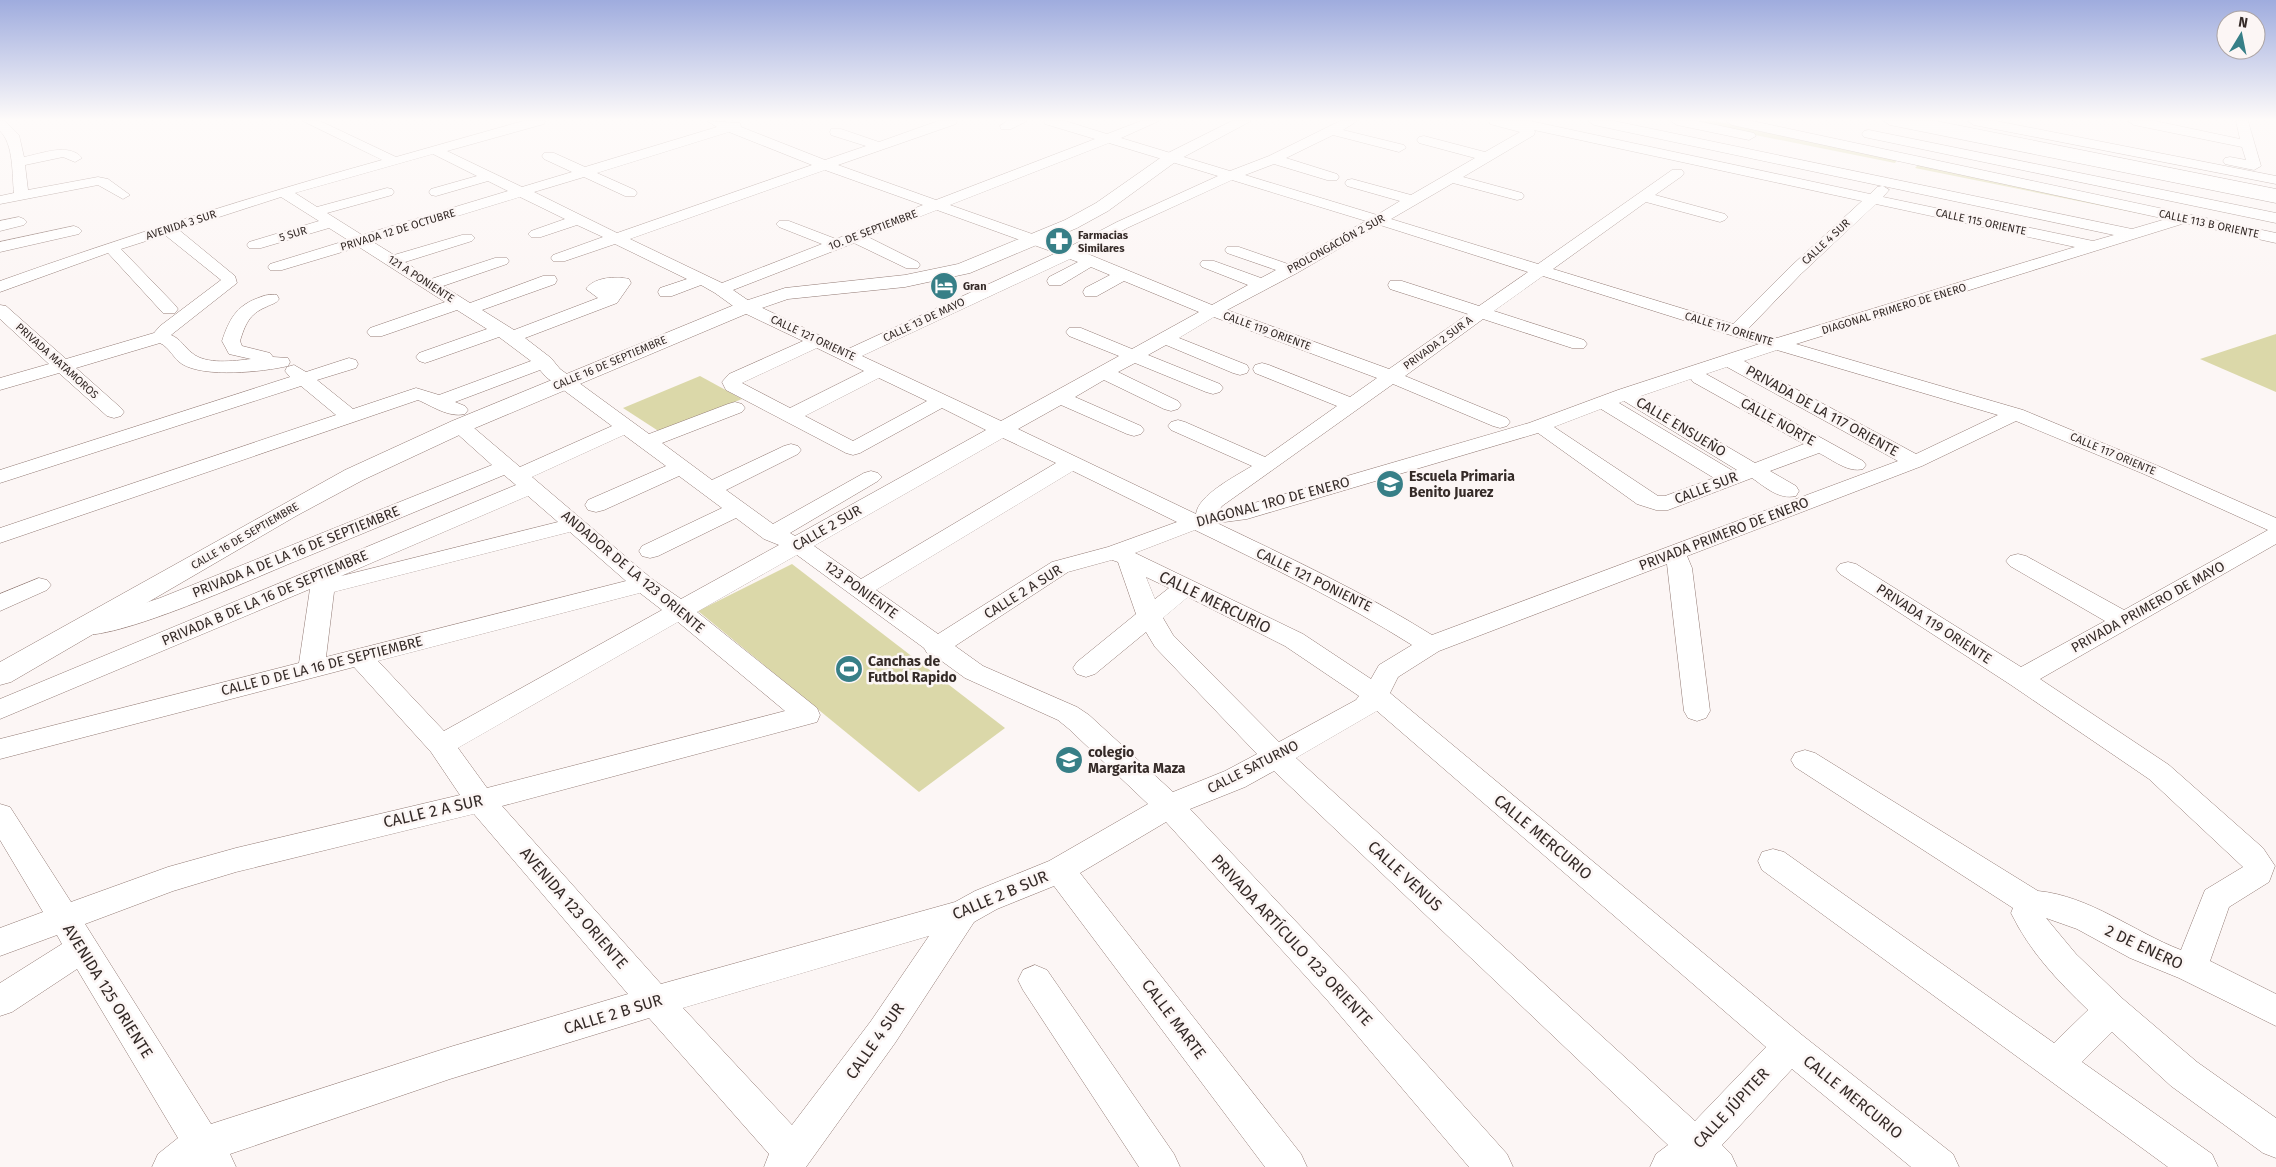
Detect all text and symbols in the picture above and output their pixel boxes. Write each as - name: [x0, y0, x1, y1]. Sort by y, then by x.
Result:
- north arrow: [2216, 10, 2266, 60]
- text: N: [2237, 14, 2249, 32]
- street label: PRIVADA 12 DE OCTUBRE: [339, 206, 457, 254]
- street label: CALLE 115 ORIENTE: [1934, 206, 2028, 238]
- street label: AVENIDA 3 SUR: [144, 207, 218, 243]
- street label: 1O. DE SEPTIEMBRE: [827, 207, 919, 253]
- street label: CALLE 113 B ORIENTE: [2158, 207, 2260, 241]
- street label: PROLONGACIÓN 2 SUR: [1284, 211, 1387, 276]
- street label: CALLE 4 SUR: [1799, 216, 1853, 268]
- street label: 5 SUR: [278, 224, 309, 244]
- pharmacy icon: Farmacias Similares: [1044, 226, 1074, 256]
- place label: Farmacias Similares: [1078, 229, 1129, 255]
- street label: 121 A PONIENTE: [385, 253, 457, 305]
- hotel icon: Gran: [929, 271, 959, 301]
- place label: Gran: [963, 280, 987, 293]
- street label: DIAGONAL PRIMERO DE ENERO: [1820, 281, 1968, 337]
- street label: CALLE 13 DE MAYO: [881, 295, 967, 345]
- street label: CALLE 119 ORIENTE: [1221, 309, 1313, 353]
- street label: CALLE 117 ORIENTE: [1683, 309, 1775, 349]
- street label: CALLE 121 ORIENTE: [768, 313, 858, 363]
- street label: PRIVADA 2 SUR A: [1401, 313, 1476, 372]
- street label: PRIVADA MATAMOROS: [13, 320, 101, 402]
- street label: CALLE 16 DE SEPTIEMBRE: [551, 333, 669, 393]
- street label: PRIVADA DE LA 117 ORIENTE: [1743, 362, 1901, 460]
- street label: CALLE ENSUEÑO: [1633, 394, 1729, 460]
- street label: CALLE NORTE: [1738, 394, 1818, 450]
- street label: CALLE 117 ORIENTE: [2068, 430, 2158, 478]
- place label: Escuela Primaria Benito Juarez: [1409, 468, 1515, 501]
- street label: CALLE SUR: [1672, 468, 1741, 508]
- school or university icon: Escuela Primaria Benito Juarez: [1375, 469, 1405, 499]
- street label: DIAGONAL 1RO DE ENERO: [1194, 473, 1352, 531]
- street label: PRIVADA PRIMERO DE ENERO: [1637, 494, 1811, 574]
- street label: CALLE 16 DE SEPTIEMBRE: [189, 500, 301, 572]
- street label: CALLE 2 SUR: [789, 501, 865, 555]
- street label: PRIVADA A DE LA 16 DE SEPTIEMBRE: [190, 503, 402, 601]
- street label: ANDADOR DE LA 123 ORIENTE: [558, 507, 708, 637]
- street label: CALLE 121 PONIENTE: [1253, 545, 1375, 615]
- street label: PRIVADA B DE LA 16 DE SEPTIEMBRE: [159, 547, 371, 649]
- street label: 123 PONIENTE: [821, 558, 901, 622]
- street label: PRIVADA PRIMERO DE MAYO: [2068, 558, 2228, 656]
- street label: CALLE 2 A SUR: [981, 561, 1066, 623]
- street label: CALLE MERCURIO: [1156, 567, 1274, 637]
- street label: PRIVADA 119 ORIENTE: [1873, 580, 1995, 668]
- street label: CALLE D DE LA 16 DE SEPTIEMBRE: [219, 633, 425, 699]
- place label: Canchas de Futbol Rapido: [868, 653, 957, 686]
- sports icon: Canchas de Futbol Rapido: [834, 654, 864, 684]
- street label: CALLE SATURNO: [1205, 737, 1301, 797]
- place label: colegio Margarita Maza: [1088, 744, 1186, 777]
- school or university icon: colegio Margarita Maza: [1054, 745, 1084, 775]
- street label: CALLE 2 A SUR: [381, 790, 485, 832]
- street label: CALLE MERCURIO: [1490, 790, 1596, 884]
- street label: CALLE VENUS: [1364, 837, 1446, 915]
- street label: AVENIDA 123 ORIENTE: [516, 844, 632, 972]
- street label: PRIVADA ARTÍCULO 123 ORIENTE: [1208, 850, 1377, 1030]
- street label: CALLE 2 B SUR: [949, 866, 1051, 924]
- street label: AVENIDA 125 ORIENTE: [59, 920, 157, 1062]
- street label: 2 DE ENERO: [2102, 921, 2186, 973]
- street label: CALLE MARTE: [1138, 975, 1210, 1063]
- street label: CALLE 2 B SUR: [561, 990, 665, 1038]
- street label: CALLE 4 SUR: [842, 999, 908, 1083]
- street label: CALLE MERCURIO: [1800, 1051, 1906, 1143]
- street label: CALLE JÚPITER: [1688, 1063, 1773, 1152]

